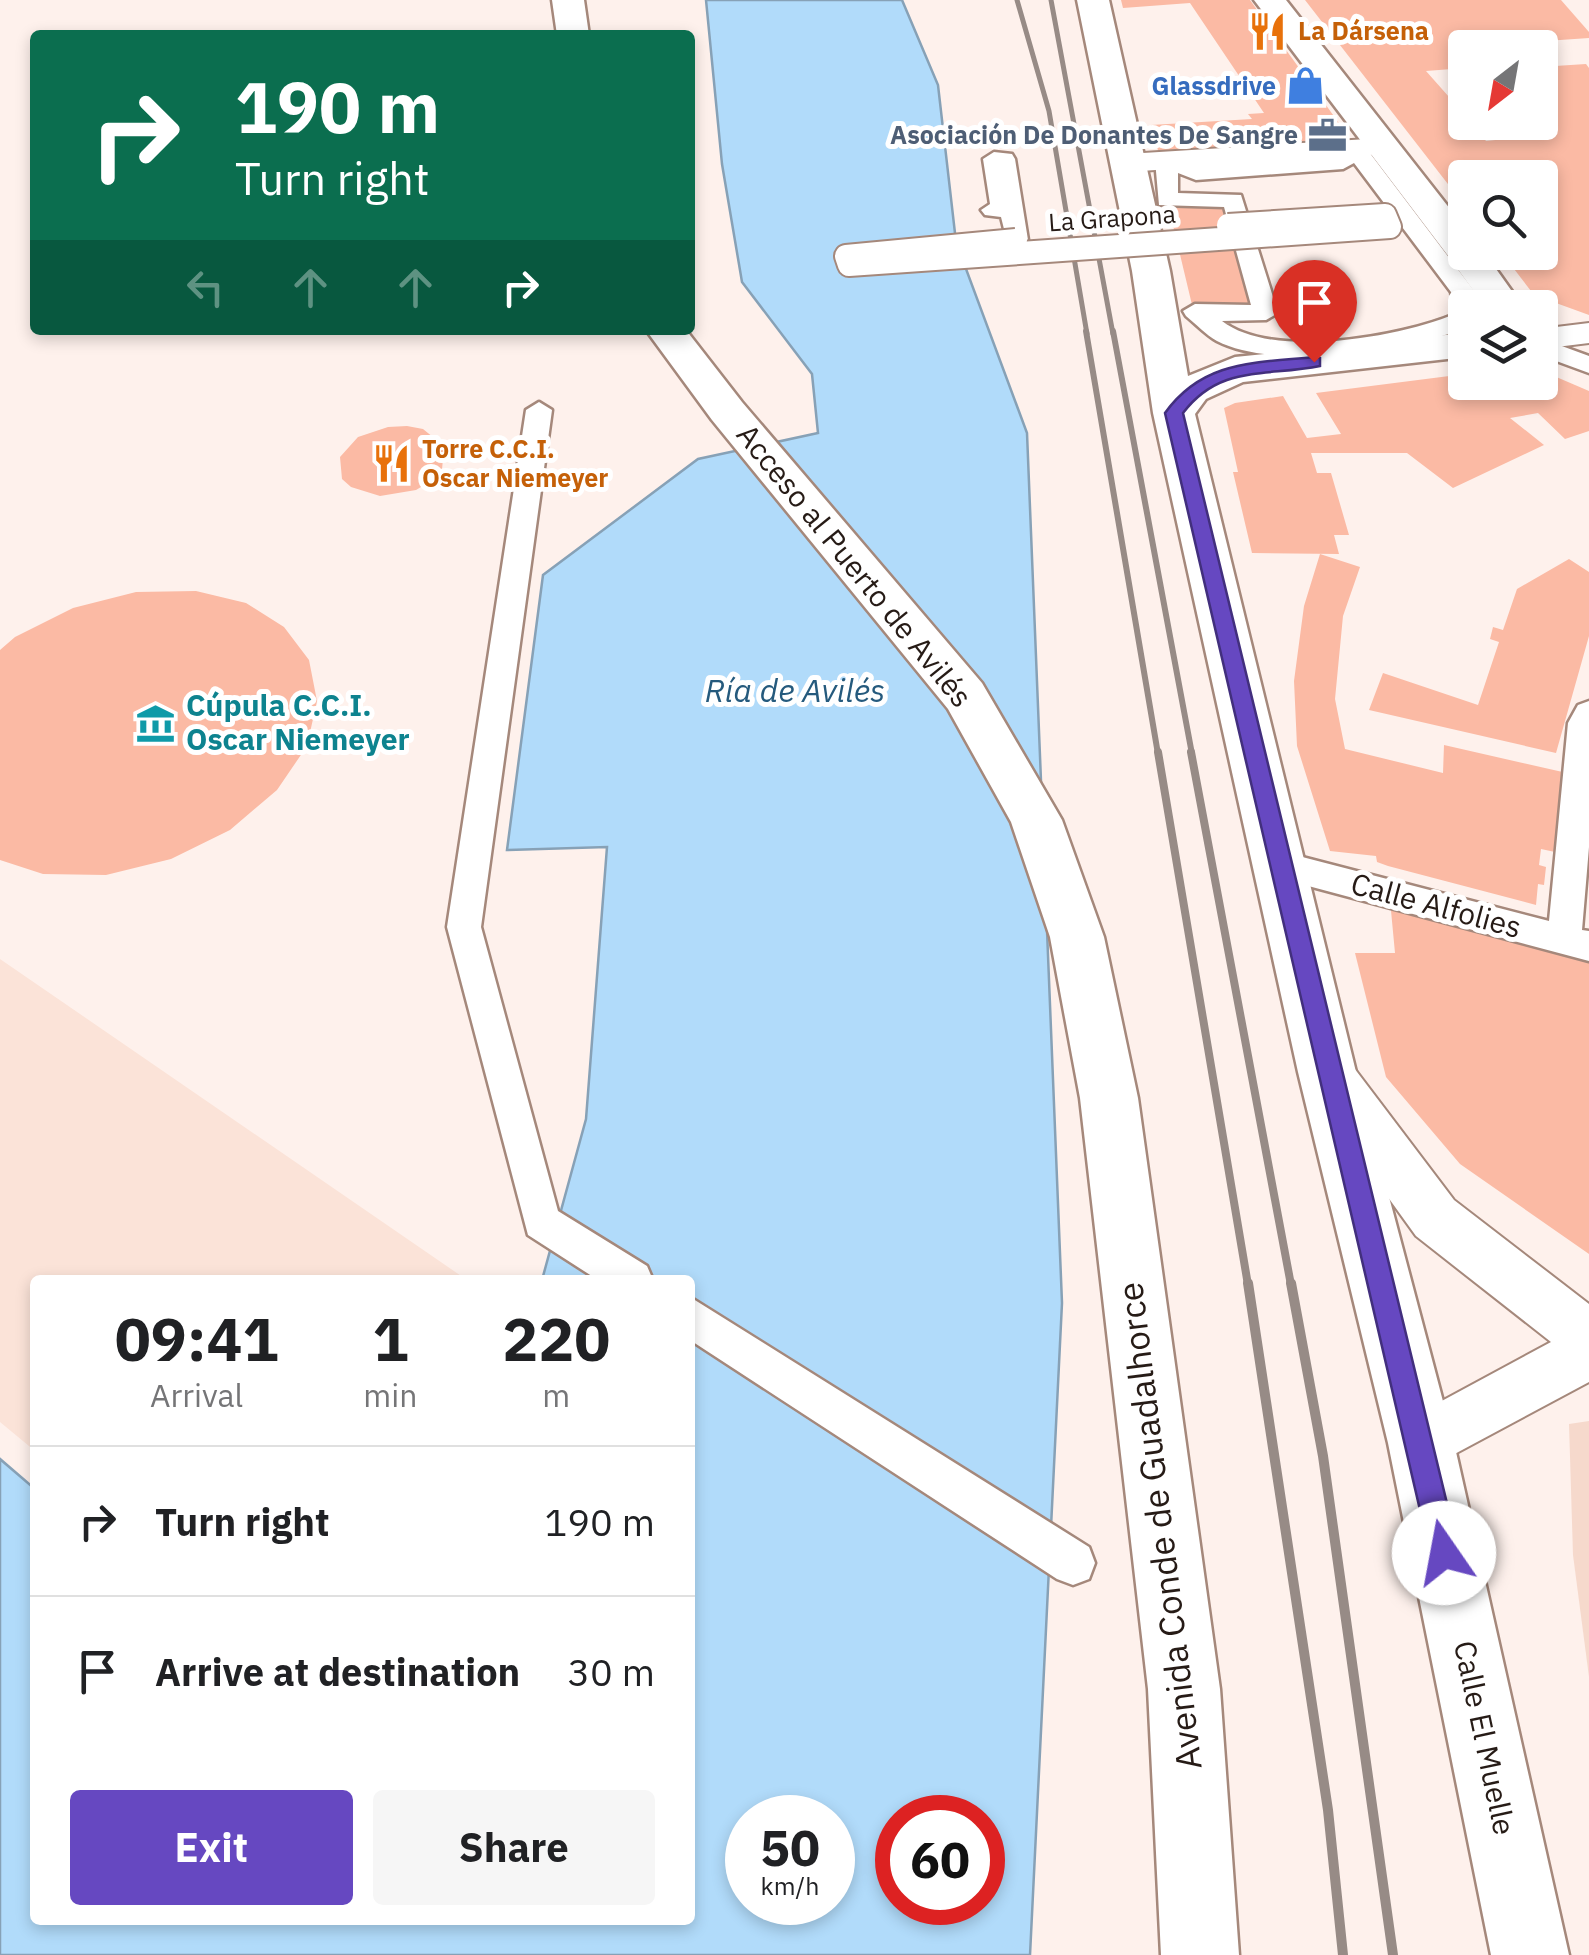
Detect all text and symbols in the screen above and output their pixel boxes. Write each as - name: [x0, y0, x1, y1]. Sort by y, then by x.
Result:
- restaurant icon: La Dársena: [1247, 10, 1289, 52]
- place label: La Dársena: [1298, 14, 1429, 47]
- north arrow: [1448, 30, 1558, 140]
- map controls: [1448, 30, 1558, 400]
- text: 190 m: [235, 61, 440, 152]
- shop icon: Glassdrive: [1285, 65, 1327, 107]
- place label: Glassdrive: [1151, 69, 1276, 102]
- icon: right: [70, 70, 200, 200]
- office icon: Asociación De Donantes De Sangre: [1307, 114, 1349, 156]
- place label: Asociación De Donantes De Sangre: [890, 118, 1298, 151]
- text: Turn right: [235, 149, 430, 207]
- button: search: [1448, 160, 1558, 270]
- street label: La Grapona: [1047, 197, 1177, 238]
- icon: left: [178, 260, 233, 315]
- icon: ahead: [283, 260, 338, 315]
- icon: ahead: [388, 260, 443, 315]
- icon: right: [493, 260, 548, 315]
- pin: [1272, 260, 1357, 363]
- icon: arrive: [1287, 275, 1342, 330]
- button: layers: [1448, 290, 1558, 400]
- street label: Acceso al Puerto de Avilés: [729, 415, 982, 715]
- place label: Torre C.C.I. Oscar Niemeyer: [422, 432, 608, 494]
- restaurant icon: Torre C.C.I. Oscar Niemeyer: [371, 442, 413, 484]
- water label: Ría de Avilés: [705, 669, 885, 711]
- place label: Cúpula C.C.I. Oscar Niemeyer: [186, 685, 410, 758]
- museum icon: Cúpula C.C.I. Oscar Niemeyer: [135, 702, 177, 744]
- street label: Calle Alfolies: [1347, 863, 1526, 946]
- street label: Avenida Conde de Guadalhorce: [1106, 1280, 1212, 1772]
- text: 09:41: [115, 1299, 279, 1378]
- text: 1: [372, 1299, 408, 1378]
- text: 220: [502, 1299, 610, 1378]
- text: Arrival: [150, 1374, 243, 1416]
- text: min: [363, 1374, 417, 1416]
- text: m: [542, 1374, 570, 1416]
- icon: right: [70, 1494, 125, 1549]
- text: Turn right: [155, 1497, 330, 1546]
- text: 190 m: [544, 1497, 655, 1546]
- position arrow: [1392, 1501, 1496, 1605]
- street label: Calle El Muelle: [1446, 1637, 1525, 1838]
- icon: arrive: [70, 1644, 125, 1699]
- text: Arrive at destination: [155, 1647, 520, 1696]
- text: 30 m: [567, 1647, 655, 1696]
- button: Exit: [70, 1790, 353, 1905]
- button: Share: [373, 1790, 655, 1905]
- speed limit sign: 60: [875, 1795, 1005, 1925]
- text: 50: [760, 1815, 820, 1880]
- text: km/h: [761, 1869, 819, 1902]

